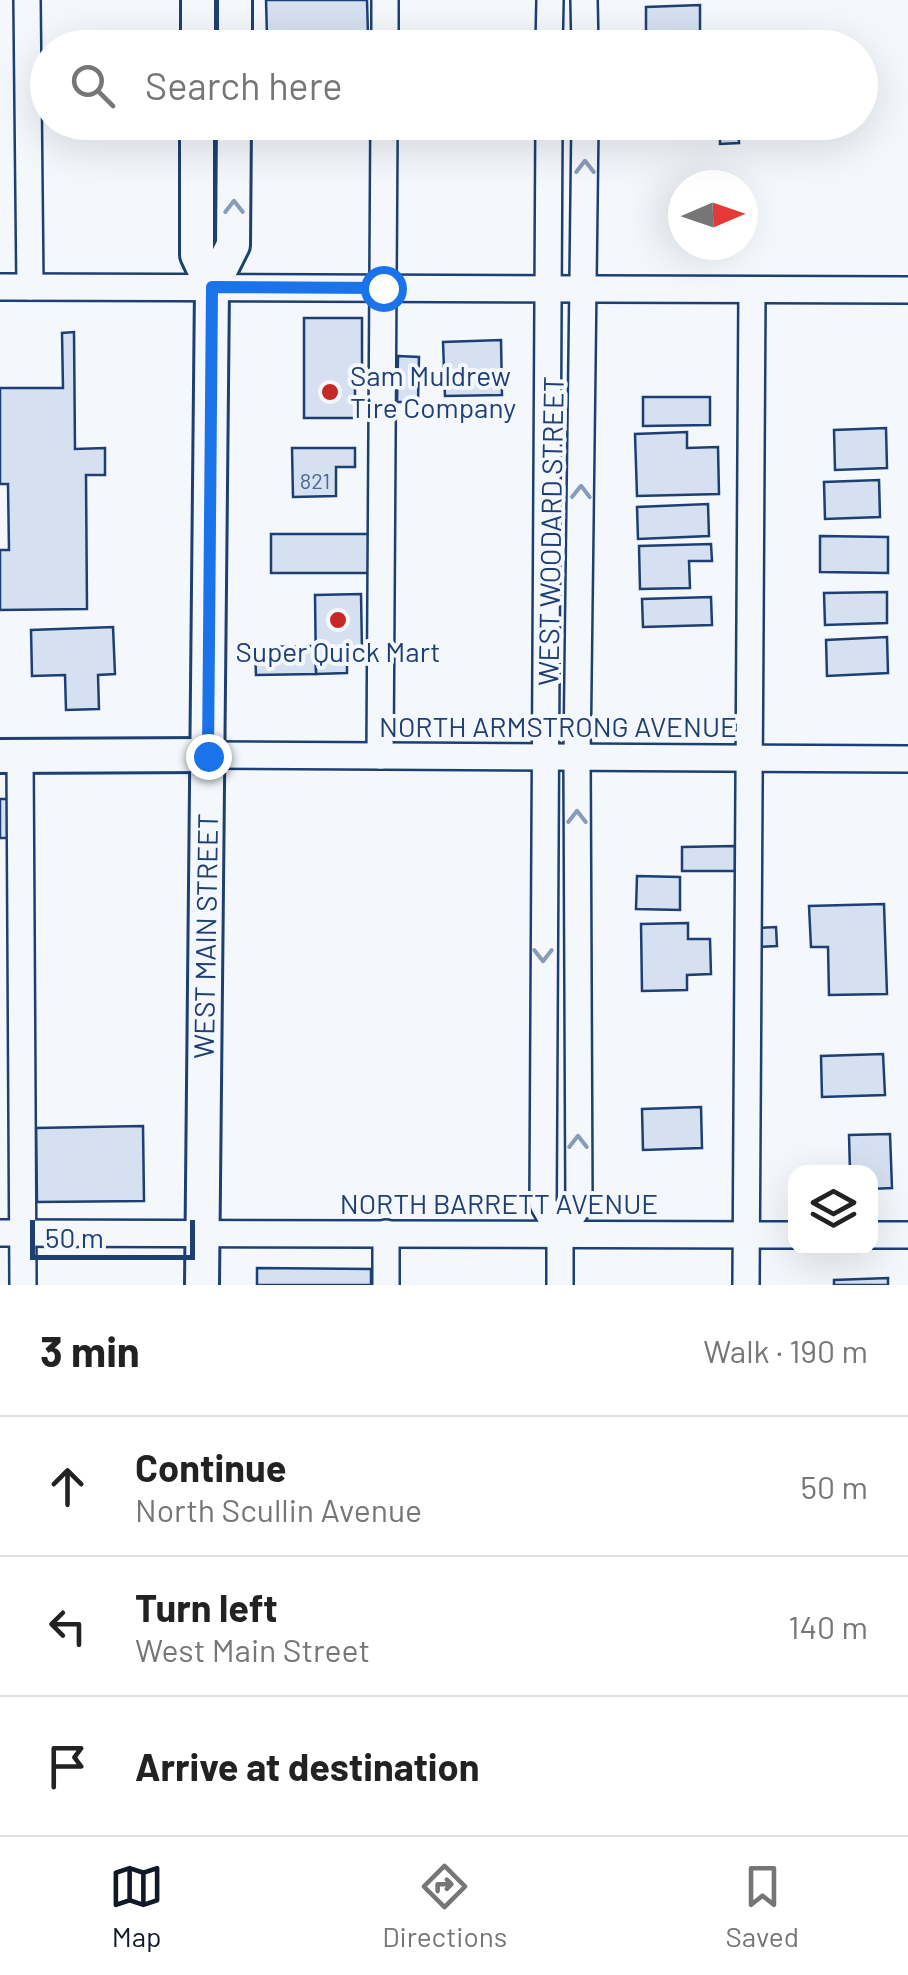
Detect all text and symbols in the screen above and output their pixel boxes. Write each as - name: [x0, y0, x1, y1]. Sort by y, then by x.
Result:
- search box: [30, 30, 878, 140]
- icon: search: [65, 58, 120, 113]
- text: Search here: [145, 62, 343, 108]
- one-way arrow: [574, 159, 596, 174]
- north arrow: [668, 170, 758, 260]
- one-way arrow: [223, 199, 245, 214]
- route start: [361, 266, 407, 312]
- place label: Sam Muldrew Tire Company: [350, 358, 516, 424]
- street label: WEST WOODARD STREET: [530, 376, 570, 686]
- marker: Sam Muldrew Tire Company: [319, 381, 341, 403]
- house number: 821: [300, 467, 330, 493]
- one-way arrow: [571, 484, 592, 500]
- marker: Super Quick Mart: [327, 609, 349, 631]
- place label: Super Quick Mart: [236, 634, 440, 668]
- street label: NORTH ARMSTRONG AVENUE: [379, 709, 737, 743]
- route end: [186, 734, 232, 780]
- one-way arrow: [566, 809, 588, 824]
- street label: WEST MAIN STREET: [186, 813, 224, 1059]
- one-way arrow: [532, 948, 554, 963]
- one-way arrow: [567, 1134, 589, 1150]
- map controls: [788, 1165, 878, 1255]
- button: layers: [788, 1165, 878, 1255]
- street label: NORTH BARRETT AVENUE: [340, 1186, 658, 1220]
- scale bar: [30, 1215, 195, 1260]
- text: 50 m: [45, 1220, 104, 1254]
- text: 3 min: [40, 1325, 140, 1375]
- text: Walk · 190 m: [703, 1331, 868, 1369]
- text: Continue: [135, 1444, 286, 1490]
- icon: ahead: [40, 1459, 95, 1514]
- text: 50 m: [801, 1467, 868, 1505]
- text: North Scullin Avenue: [135, 1490, 422, 1528]
- text: Turn left: [135, 1584, 278, 1630]
- icon: left: [40, 1599, 95, 1654]
- text: 140 m: [788, 1607, 868, 1645]
- text: West Main Street: [135, 1630, 370, 1668]
- icon: arrive: [40, 1739, 95, 1794]
- text: Arrive at destination: [135, 1743, 480, 1789]
- tab: Map: [109, 1859, 164, 1953]
- tab: Directions: [382, 1859, 507, 1953]
- tab: Saved: [725, 1859, 799, 1953]

